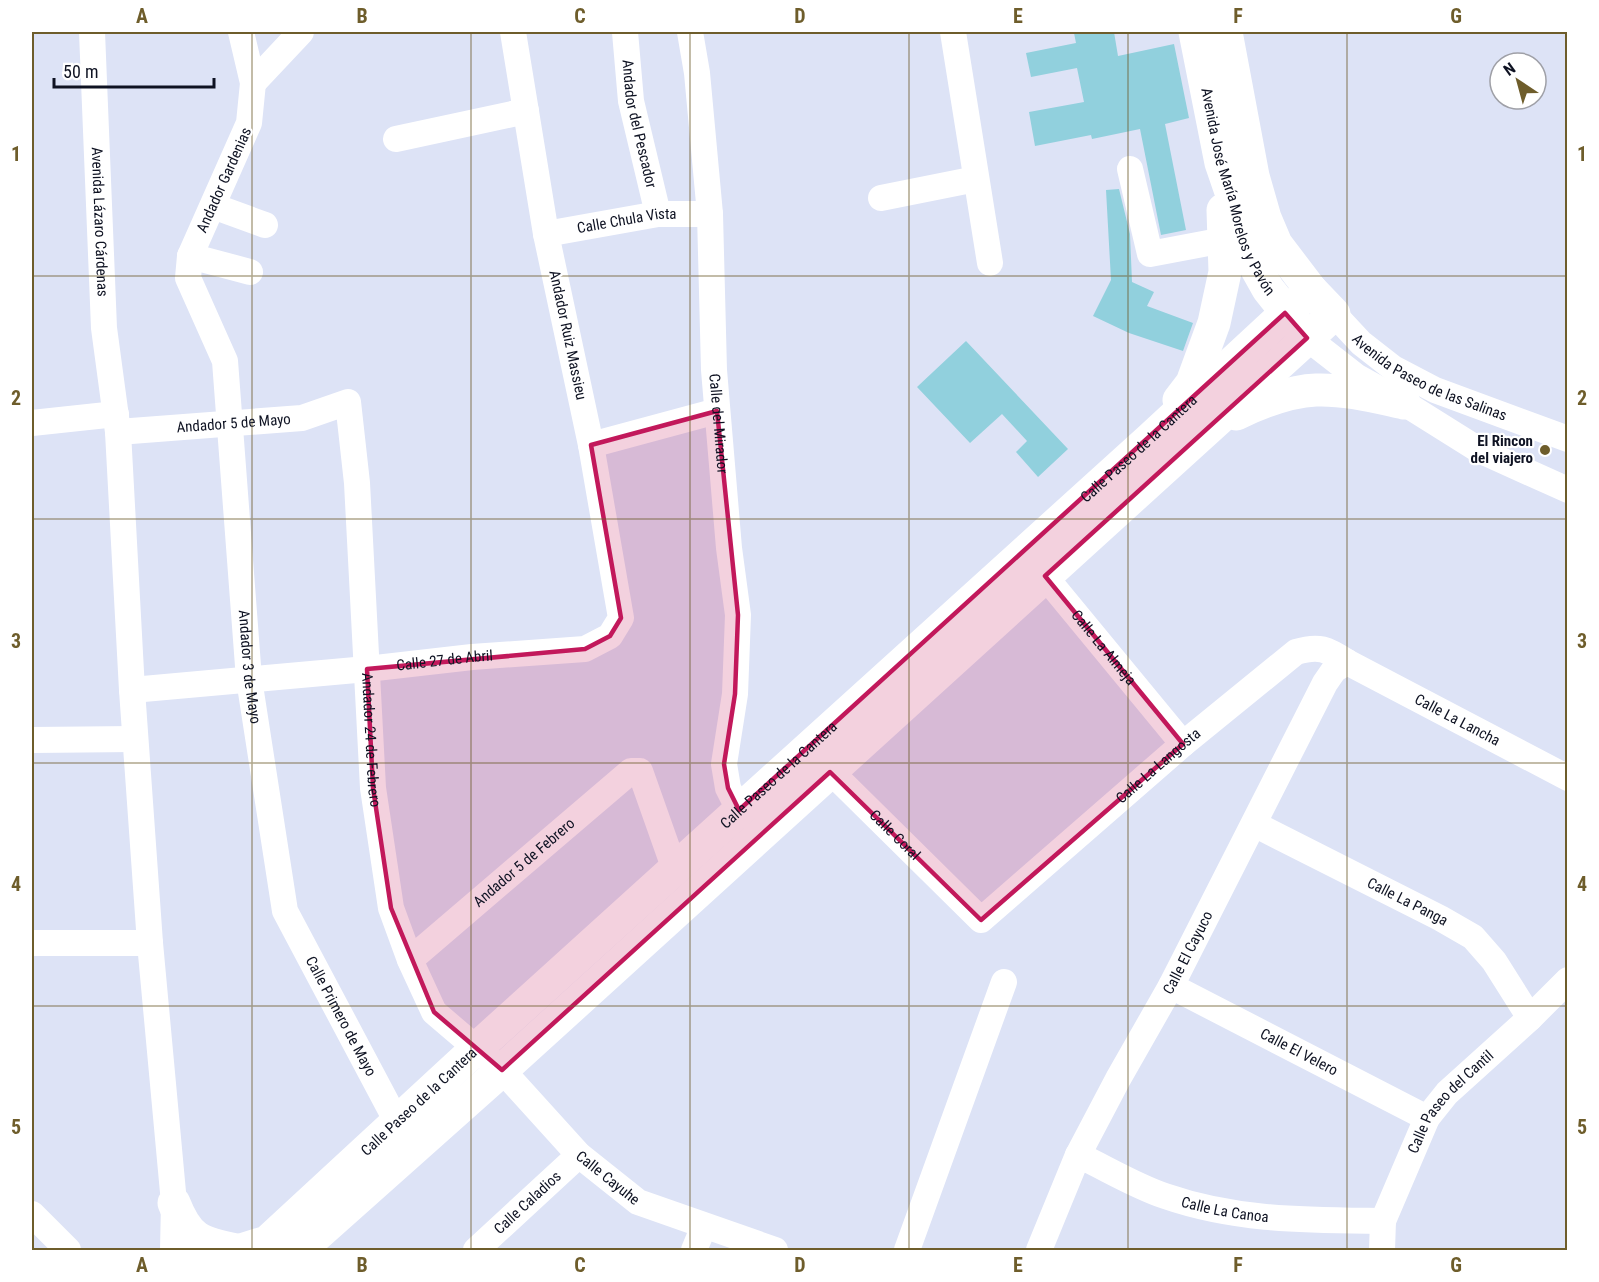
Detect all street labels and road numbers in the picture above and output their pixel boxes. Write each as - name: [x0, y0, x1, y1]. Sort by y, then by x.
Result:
- street label: Andador del Pescador: [618, 59, 661, 190]
- street label: Avenida José María Morelos y Pavón: [1197, 86, 1279, 299]
- street label: Andador Gardenias: [193, 124, 255, 235]
- street label: Avenida Lázaro Cárdenas: [88, 147, 112, 297]
- street label: Calle Chula Vista: [576, 205, 677, 237]
- street label: Andador Ruiz Massieu: [545, 269, 591, 401]
- street label: Avenida Paseo de las Salinas: [1348, 330, 1509, 425]
- street label: Calle del Mirador: [705, 373, 732, 475]
- street label: Calle Paseo de la Cantera: [1077, 391, 1201, 506]
- street label: Andador 5 de Mayo: [176, 410, 291, 437]
- street label: Calle La Almeja: [1067, 606, 1140, 689]
- street label: Andador 3 de Mayo: [235, 609, 265, 725]
- street label: Calle 27 de Abril: [395, 647, 493, 675]
- street label: Andador 24 de Febrero: [358, 672, 385, 808]
- street label: Calle La Lancha: [1412, 690, 1503, 750]
- street label: Calle Paseo de la Cantera: [717, 718, 841, 832]
- street label: Calle La Langosta: [1112, 724, 1204, 807]
- street label: Calle Coral: [866, 806, 924, 864]
- street label: Andador 5 de Febrero: [470, 814, 578, 911]
- street label: Calle La Panga: [1364, 874, 1451, 930]
- street label: Calle El Cayuco: [1159, 908, 1217, 998]
- street label: Calle Primero de Mayo: [302, 953, 380, 1079]
- street label: Calle El Velero: [1257, 1025, 1341, 1079]
- street label: Calle Paseo de la Cantera: [357, 1044, 481, 1160]
- street label: Calle Paseo del Cantil: [1404, 1046, 1497, 1156]
- street label: Calle Cayuhe: [572, 1147, 643, 1209]
- street label: Calle Caladios: [490, 1167, 565, 1238]
- street label: Calle La Canoa: [1179, 1193, 1270, 1226]

